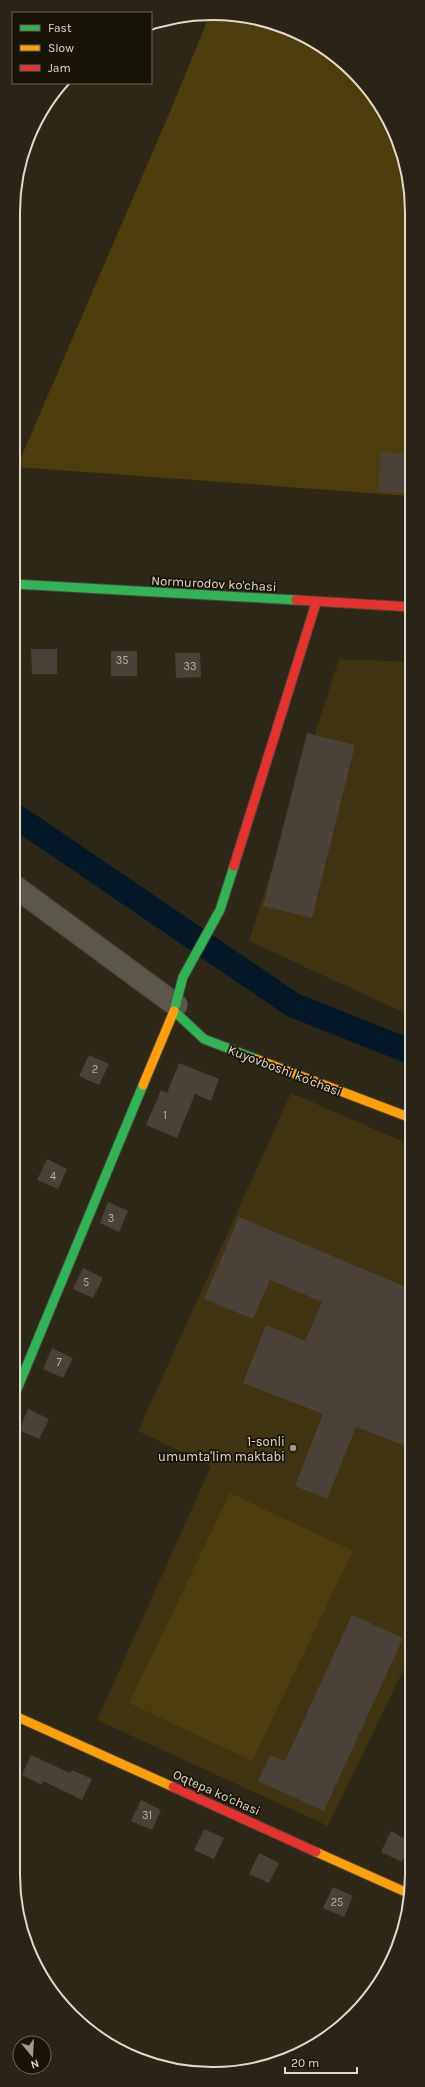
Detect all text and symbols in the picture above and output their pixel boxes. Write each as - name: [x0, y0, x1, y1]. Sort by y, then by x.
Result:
- legend: [12, 12, 152, 84]
- text: Fast: [48, 21, 72, 35]
- text: Slow: [48, 41, 74, 55]
- text: Jam: [48, 61, 71, 75]
- street label: Normurodov ko'chasi: [151, 573, 277, 594]
- house number: 35: [116, 654, 128, 667]
- house number: 33: [184, 660, 197, 673]
- street label: Kuyovboshi ko'chasi: [226, 1042, 344, 1099]
- house number: 2: [92, 1063, 98, 1076]
- house number: 1: [163, 1109, 167, 1122]
- house number: 4: [50, 1170, 56, 1183]
- house number: 3: [108, 1212, 114, 1225]
- house number: 5: [83, 1276, 89, 1289]
- house number: 7: [56, 1356, 62, 1369]
- place label: 1-sonli umumta'lim maktabi: [158, 1434, 285, 1464]
- marker: 1-sonli umumta'lim maktabi: [288, 1443, 298, 1453]
- street label: Oqtepa ko'chasi: [170, 1766, 263, 1819]
- house number: 31: [142, 1809, 152, 1822]
- house number: 25: [331, 1896, 343, 1909]
- north arrow: [12, 2035, 52, 2075]
- scale bar: [285, 2049, 357, 2075]
- text: 20 m: [291, 2056, 319, 2070]
- text: N: [29, 2057, 41, 2071]

